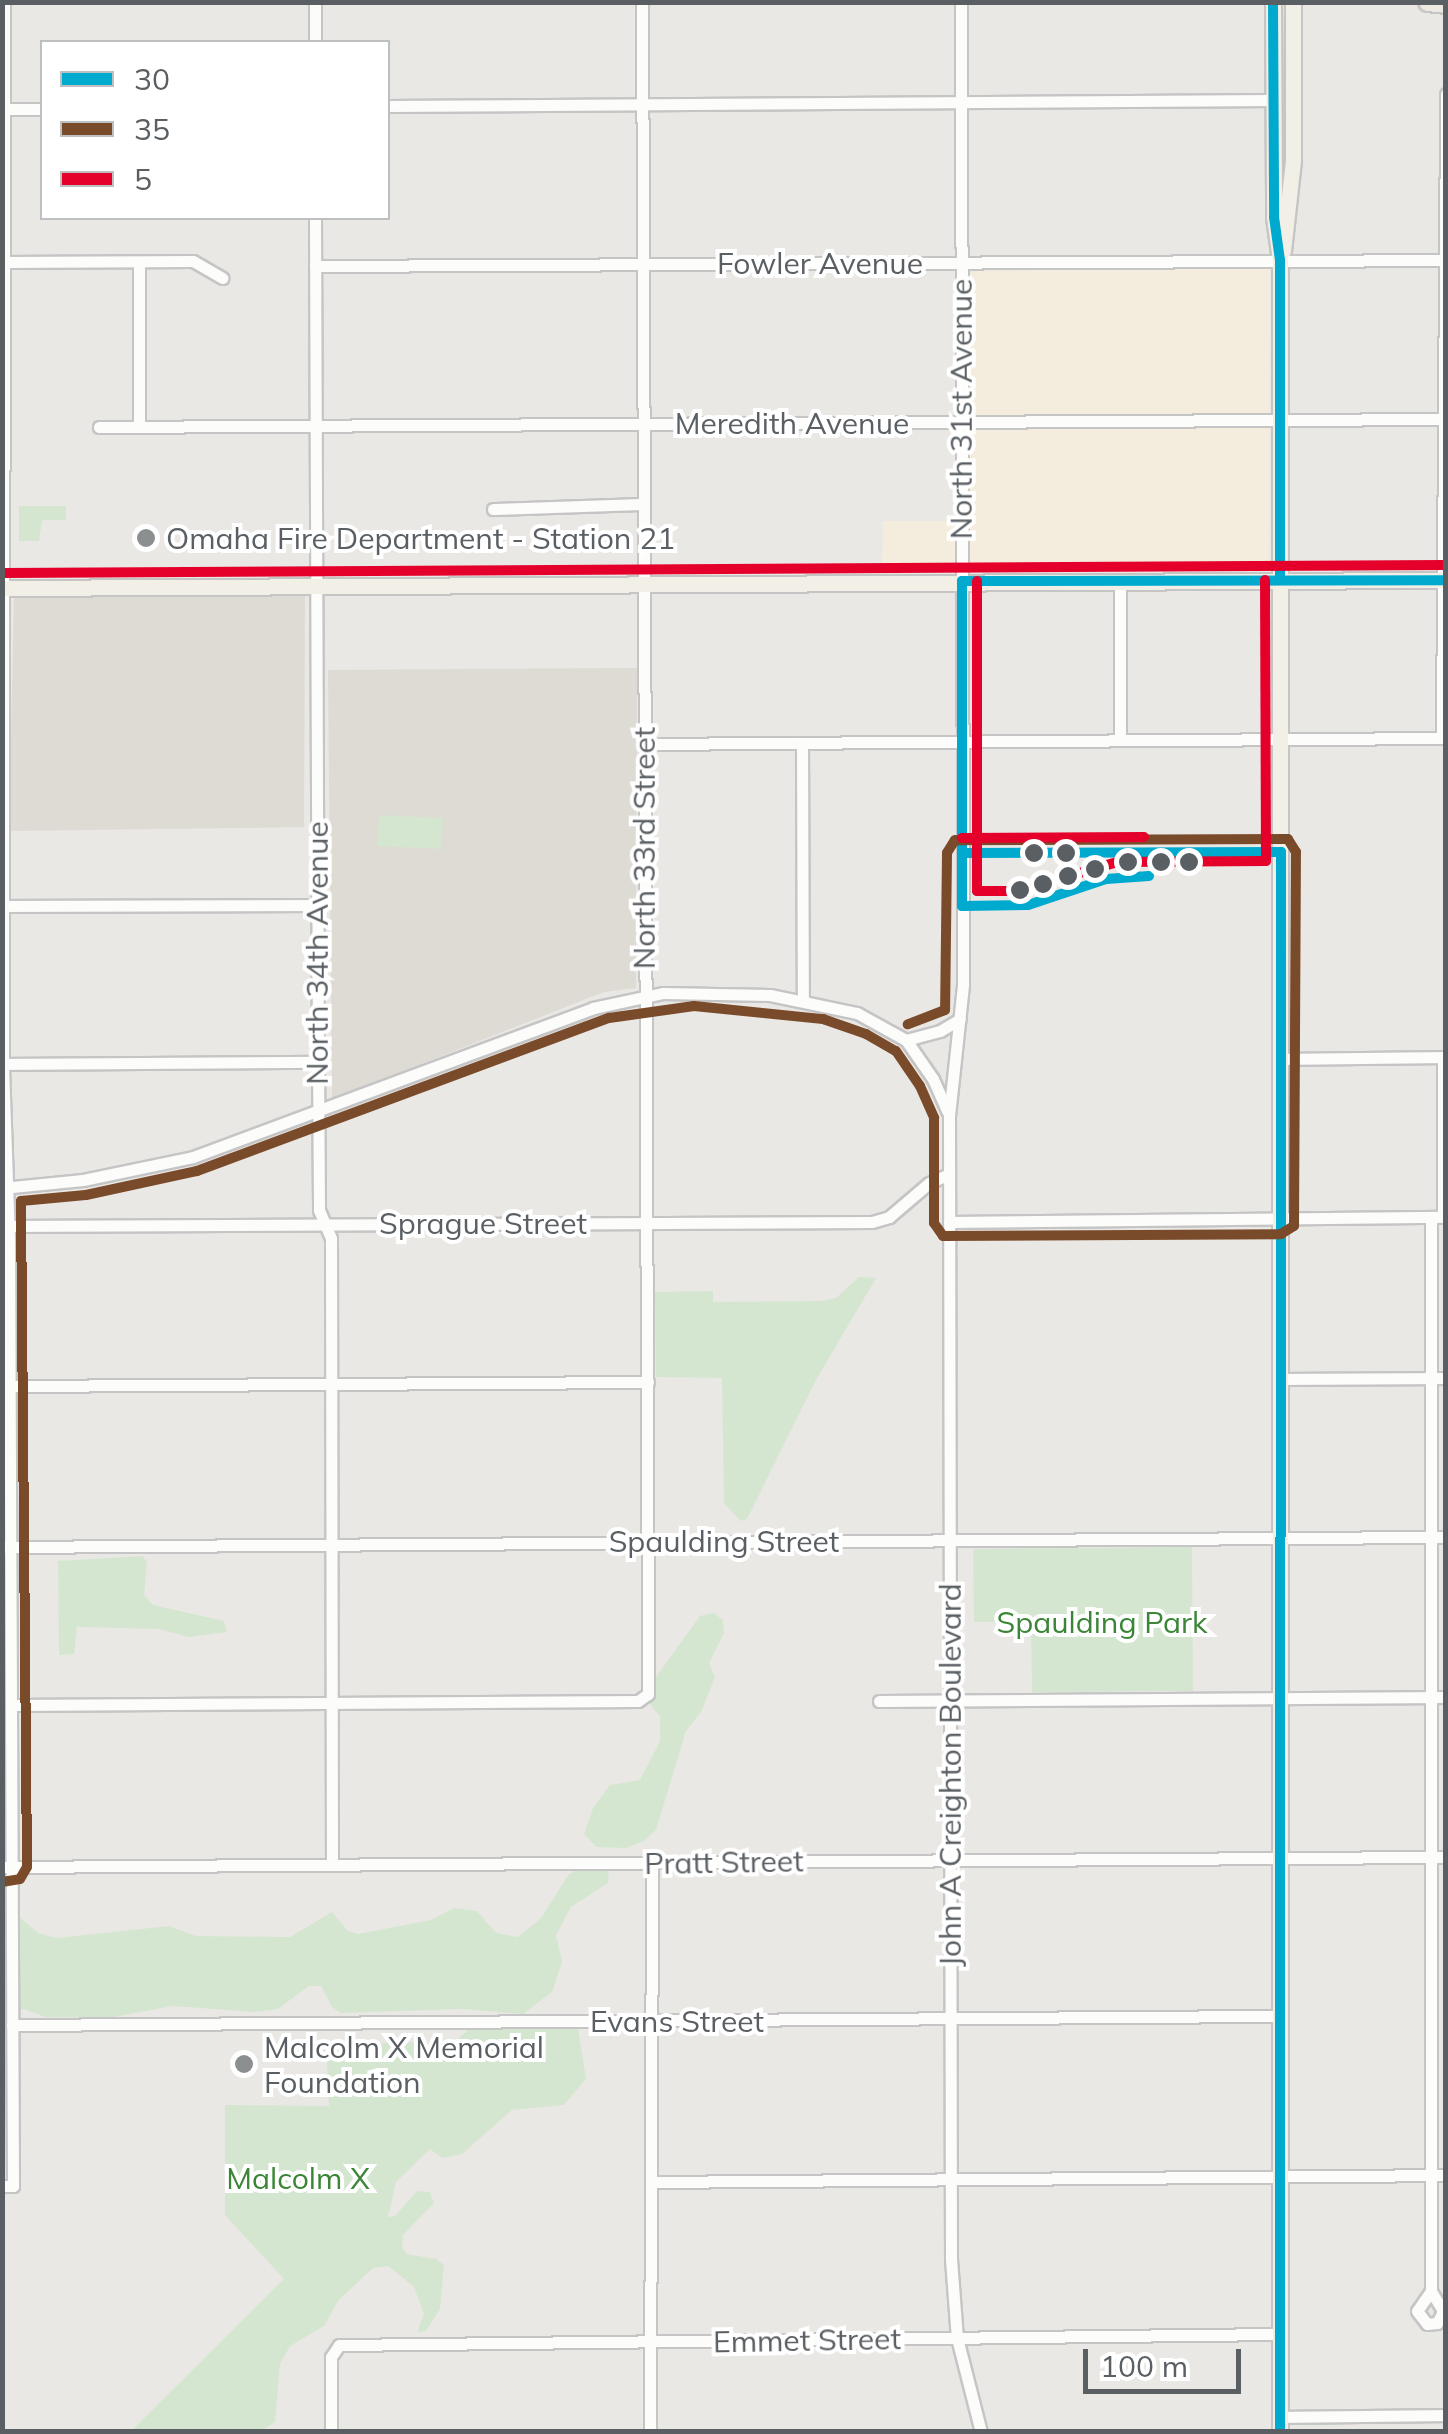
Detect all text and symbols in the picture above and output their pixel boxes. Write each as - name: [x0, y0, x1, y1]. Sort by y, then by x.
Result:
- legend: [40, 40, 390, 220]
- text: 30: [134, 60, 170, 98]
- text: 35: [134, 110, 170, 148]
- text: 5: [134, 160, 152, 198]
- street label: Fowler Avenue: [717, 245, 923, 281]
- street label: North 31st Avenue: [943, 279, 979, 539]
- street label: Meredith Avenue: [675, 405, 909, 441]
- place label: Omaha Fire Department - Station 21: [166, 520, 675, 556]
- marker: Omaha Fire Department - Station 21: [135, 527, 157, 549]
- street label: North 33rd Street: [626, 727, 662, 969]
- street label: North 34th Avenue: [299, 821, 335, 1085]
- unlabelled marker: [1024, 843, 1044, 863]
- unlabelled marker: [1056, 843, 1076, 863]
- unlabelled marker: [1118, 852, 1138, 872]
- unlabelled marker: [1151, 852, 1171, 872]
- unlabelled marker: [1179, 852, 1199, 872]
- unlabelled marker: [1085, 859, 1105, 879]
- unlabelled marker: [1058, 866, 1078, 886]
- unlabelled marker: [1033, 874, 1053, 894]
- unlabelled marker: [1010, 880, 1030, 900]
- street label: Sprague Street: [379, 1205, 587, 1241]
- street label: Spaulding Street: [609, 1523, 839, 1559]
- street label: John A Creighton Boulevard: [932, 1583, 968, 1967]
- park label: Spaulding Park: [997, 1604, 1207, 1640]
- street label: Pratt Street: [644, 1843, 804, 1881]
- street label: Evans Street: [590, 2003, 764, 2039]
- place label: Malcolm X Memorial Foundation: [264, 2029, 544, 2100]
- marker: Malcolm X Memorial Foundation: [233, 2053, 255, 2075]
- park label: Malcolm X: [226, 2160, 370, 2196]
- street label: Emmet Street: [713, 2320, 901, 2360]
- scale bar: [1088, 2329, 1246, 2391]
- text: 100 m: [1100, 2347, 1188, 2385]

